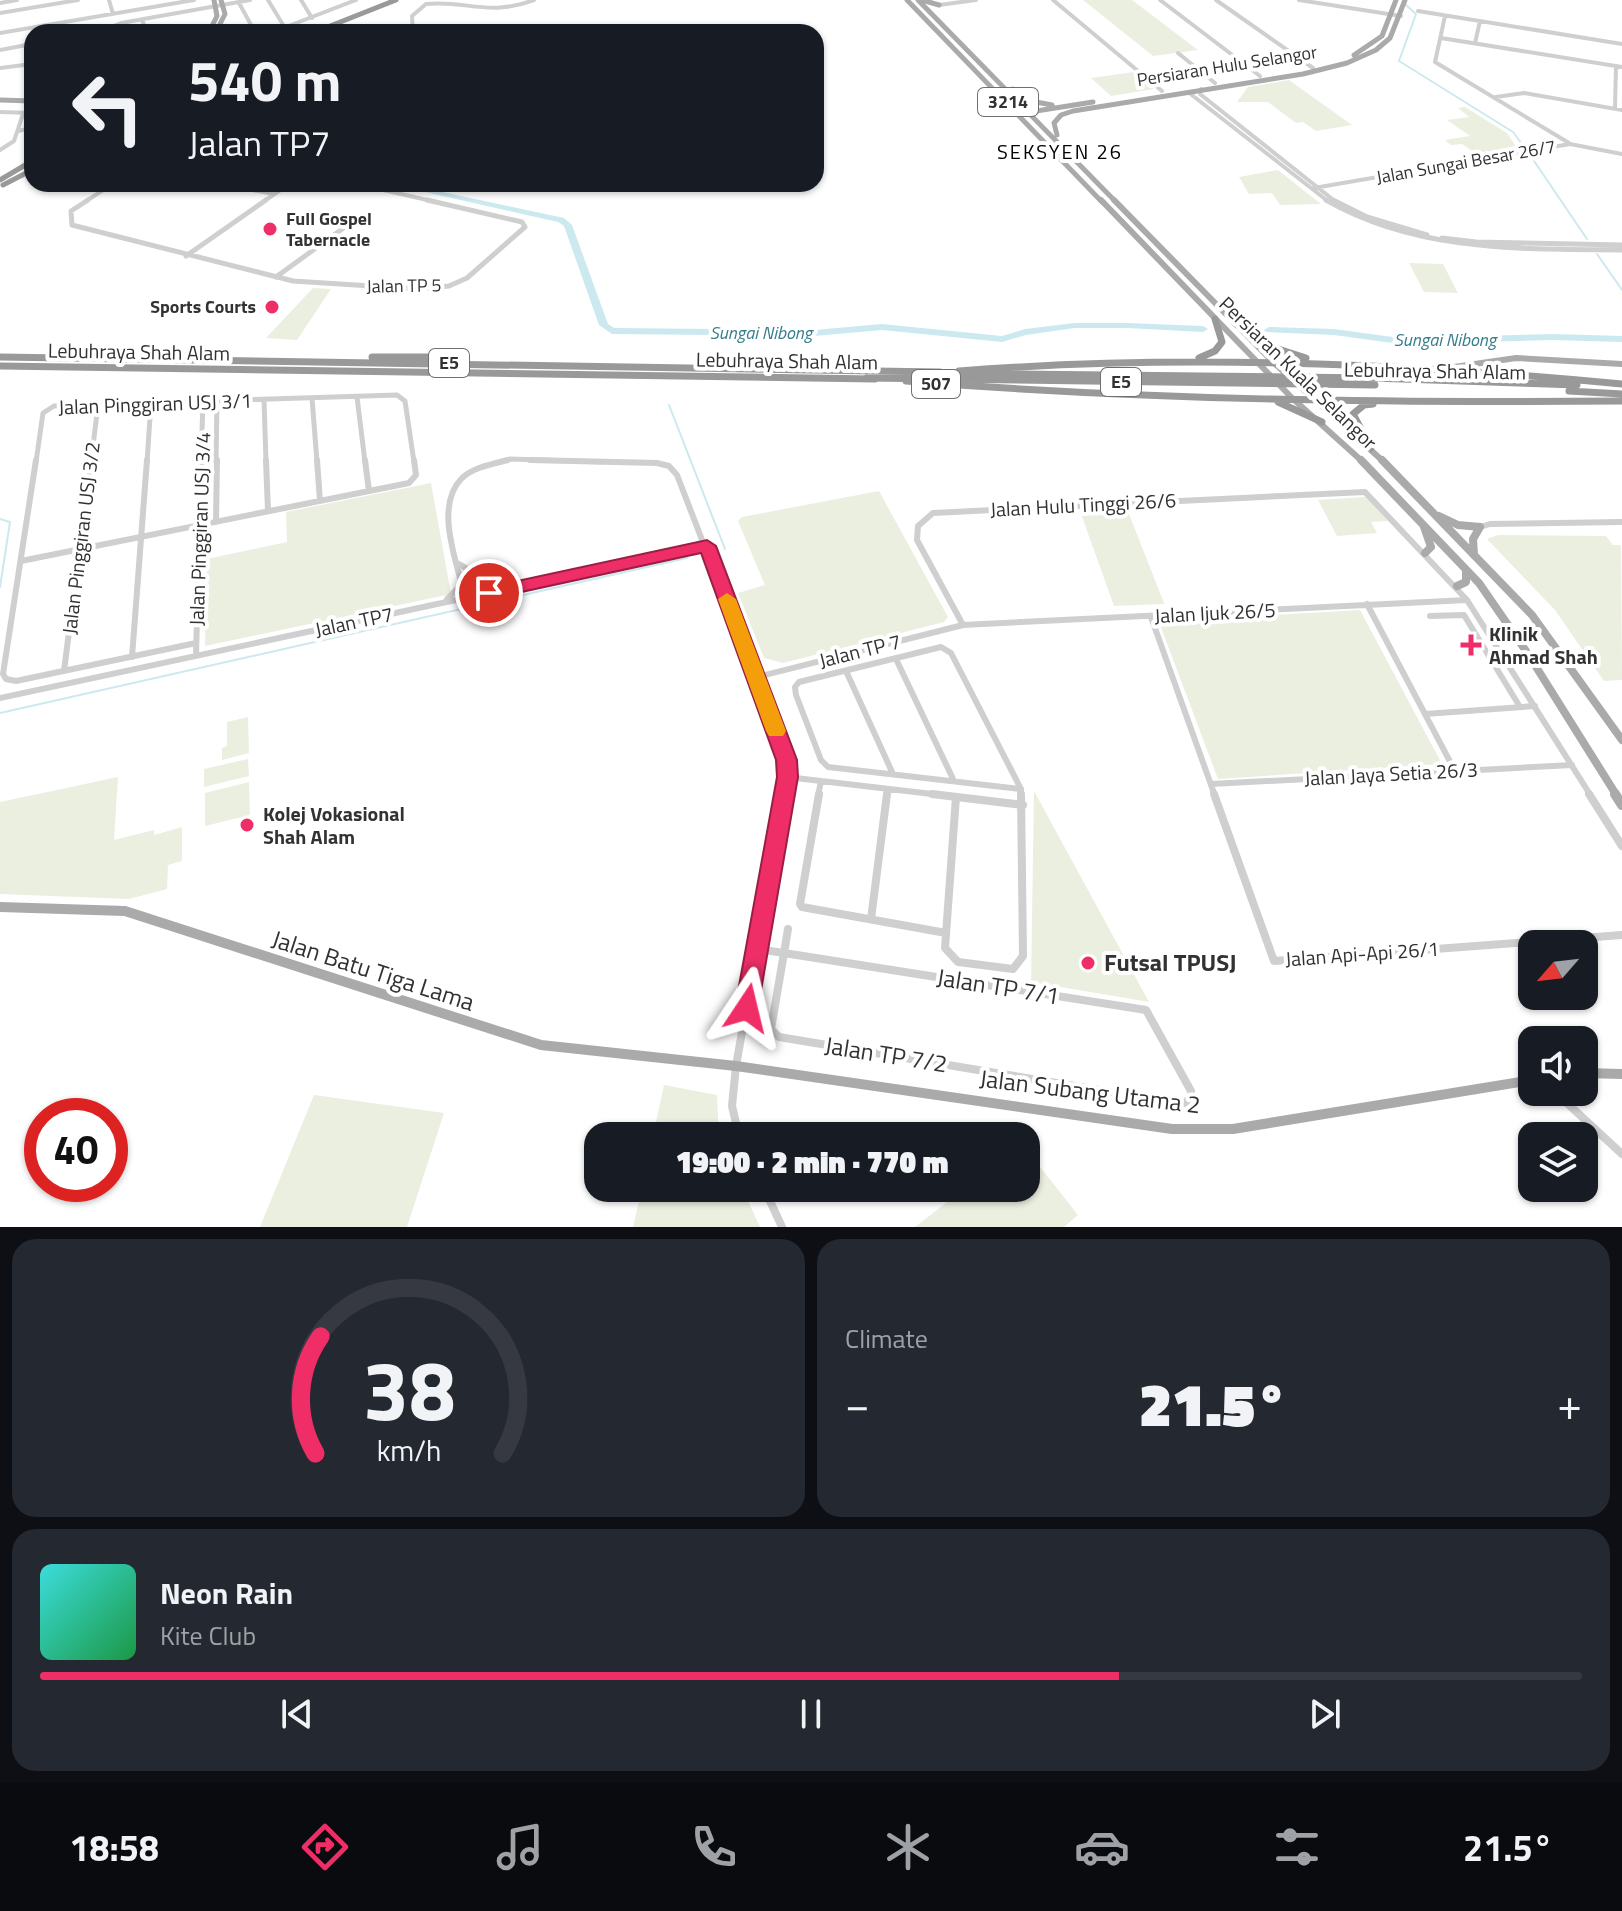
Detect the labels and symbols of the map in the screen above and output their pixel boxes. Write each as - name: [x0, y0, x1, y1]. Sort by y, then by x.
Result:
- street label: Persiaran Hulu Selangor: [1135, 38, 1319, 93]
- road number: 3214: [978, 88, 1038, 116]
- street label: Jalan Sungai Besar 26/7: [1374, 132, 1558, 191]
- district label: SEKSYEN 26: [997, 136, 1123, 167]
- place label: Full Gospel Tabernacle: [286, 205, 372, 253]
- marker: Full Gospel Tabernacle: [261, 220, 279, 238]
- street label: Jalan TP 5: [366, 271, 442, 300]
- street label: Persiaran Kuala Selangor: [1212, 289, 1385, 457]
- place label: Sports Courts: [150, 293, 256, 320]
- marker: Sports Courts: [263, 298, 281, 316]
- water label: Sungai Nibong: [710, 319, 815, 346]
- water label: Sungai Nibong: [1394, 326, 1499, 353]
- street label: Lebuhraya Shah Alam: [48, 334, 230, 369]
- street label: Lebuhraya Shah Alam: [696, 343, 878, 378]
- road number: E5: [429, 349, 469, 377]
- street label: Lebuhraya Shah Alam: [1344, 353, 1526, 388]
- road number: E5: [1101, 368, 1141, 396]
- road number: 507: [912, 370, 960, 398]
- street label: Jalan Pinggiran USJ 3/1: [58, 385, 252, 422]
- street label: Jalan Pinggiran USJ 3/4: [181, 432, 218, 626]
- street label: Jalan Pinggiran USJ 3/2: [53, 440, 108, 636]
- street label: Jalan Hulu Tinggi 26/6: [989, 484, 1177, 525]
- pin: [455, 559, 523, 627]
- street label: Jalan Ijuk 26/5: [1154, 594, 1276, 631]
- street label: Jalan TP7: [312, 598, 396, 645]
- place label: Klinik Ahmad Shah: [1489, 618, 1598, 672]
- street label: Jalan TP 7: [816, 625, 904, 676]
- marker: Klinik Ahmad Shah: [1460, 634, 1482, 656]
- street label: Jalan Jaya Setia 26/3: [1303, 753, 1479, 794]
- place label: Kolej Vokasional Shah Alam: [263, 798, 405, 852]
- marker: Kolej Vokasional Shah Alam: [238, 816, 256, 834]
- street label: Jalan Batu Tiga Lama: [267, 920, 479, 1020]
- north arrow: [1518, 930, 1598, 1010]
- street label: Jalan Api-Api 26/1: [1284, 933, 1440, 974]
- place label: Futsal TPUSJ: [1104, 944, 1237, 980]
- marker: Futsal TPUSJ: [1079, 954, 1097, 972]
- street label: Jalan TP 7/1: [934, 959, 1062, 1013]
- position arrow: [705, 966, 789, 1050]
- street label: Jalan TP 7/2: [822, 1027, 950, 1081]
- street label: Jalan Subang Utama 2: [978, 1060, 1203, 1122]
- speed limit sign: 40: [24, 1098, 128, 1202]

